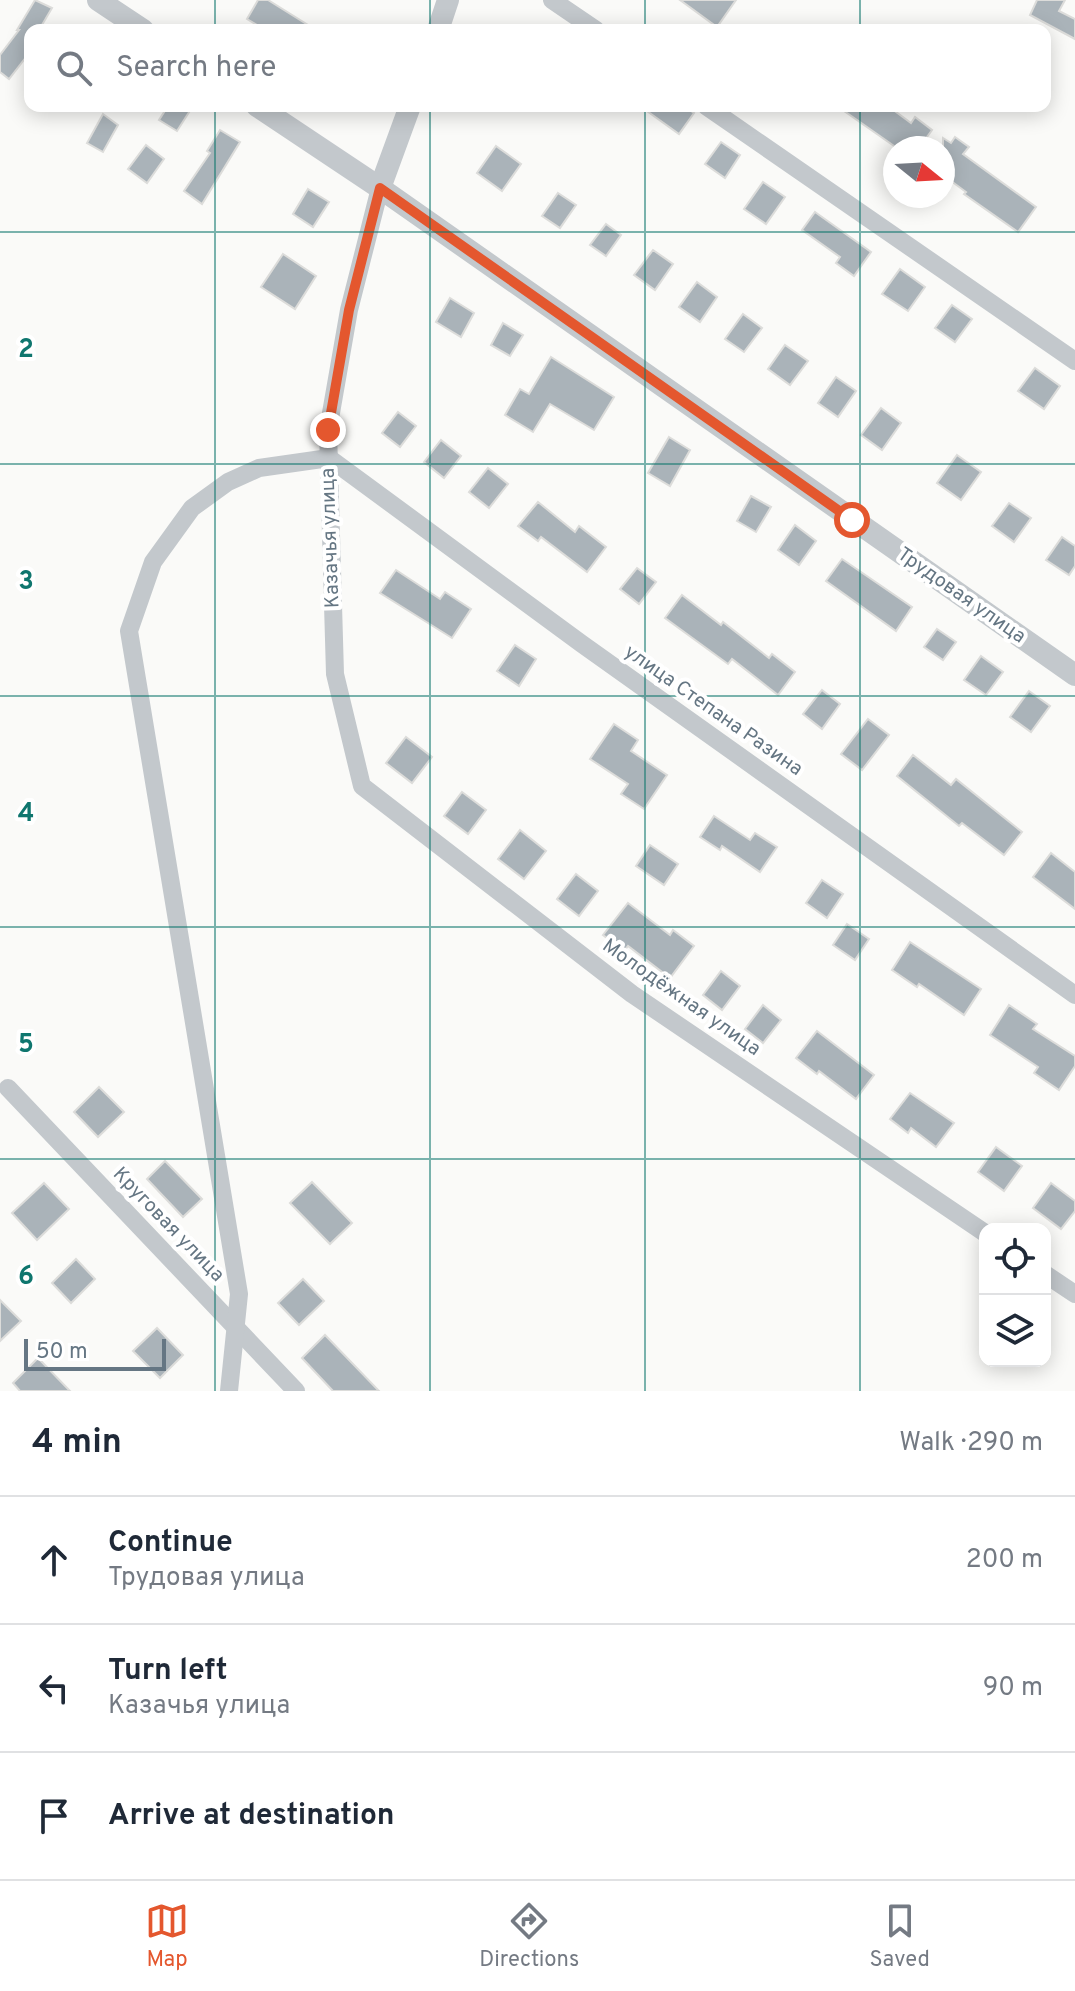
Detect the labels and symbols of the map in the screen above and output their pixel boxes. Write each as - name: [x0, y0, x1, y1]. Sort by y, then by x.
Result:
- north arrow: [883, 136, 955, 208]
- text: 2: [18, 334, 34, 367]
- route end: [310, 412, 346, 448]
- street label: Казачья улица: [316, 467, 346, 609]
- route start: [834, 502, 870, 538]
- street label: Трудовая улица: [892, 542, 1030, 650]
- text: 3: [18, 566, 34, 599]
- street label: улица Степана Разина: [619, 639, 807, 783]
- text: 4: [18, 798, 34, 831]
- street label: Молодёжная улица: [597, 933, 765, 1063]
- text: 5: [18, 1029, 34, 1062]
- street label: Круговая улица: [106, 1162, 230, 1288]
- text: 6: [18, 1261, 34, 1294]
- scale bar: [24, 1335, 166, 1371]

